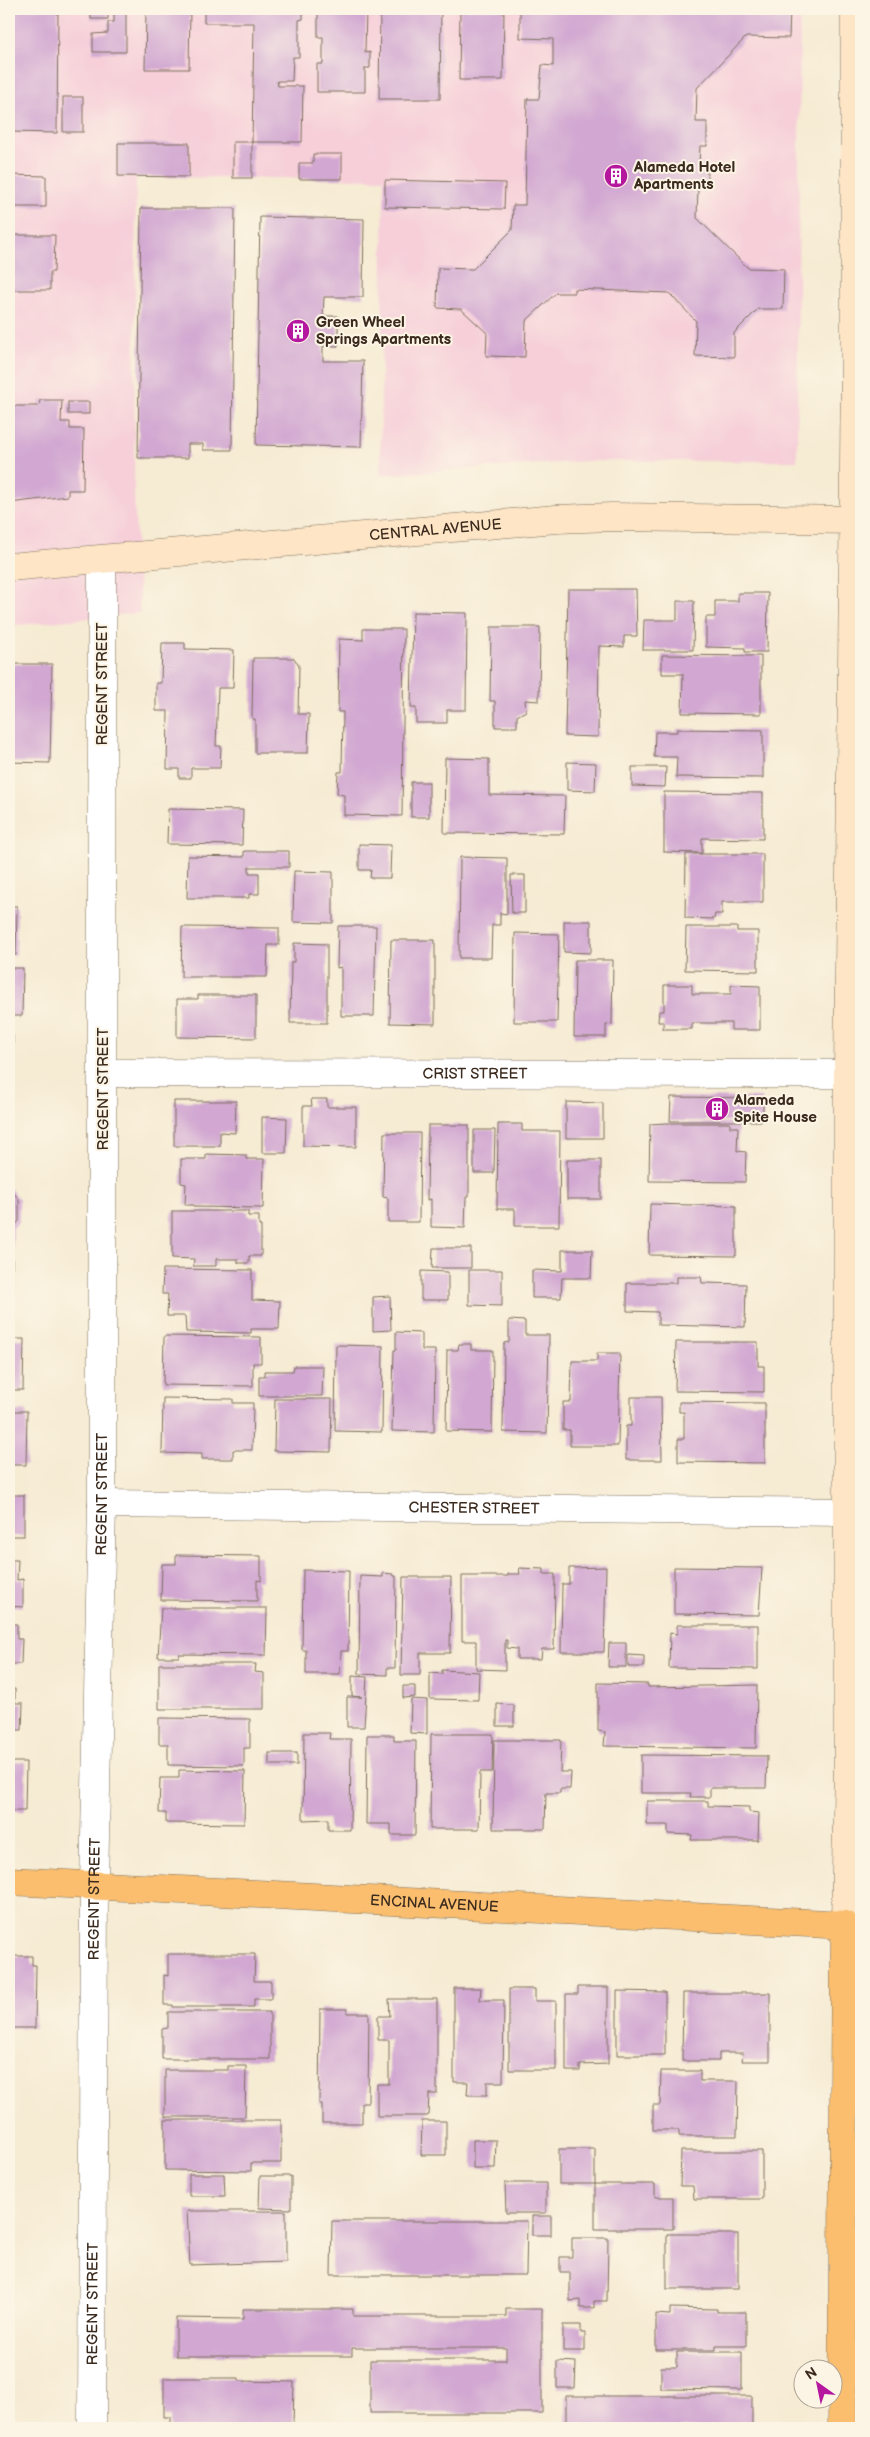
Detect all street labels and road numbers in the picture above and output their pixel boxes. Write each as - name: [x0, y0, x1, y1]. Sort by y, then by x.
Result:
- street label: CENTRAL AVENUE: [369, 515, 502, 545]
- street label: REGENT STREET: [93, 623, 112, 745]
- street label: REGENT STREET: [94, 1028, 113, 1150]
- street label: CRIST STREET: [423, 1064, 527, 1084]
- street label: REGENT STREET: [92, 1433, 112, 1556]
- street label: CHESTER STREET: [408, 1498, 540, 1519]
- street label: REGENT STREET: [85, 1837, 105, 1960]
- street label: ENCINAL AVENUE: [370, 1891, 499, 1917]
- street label: REGENT STREET: [83, 2243, 103, 2365]

